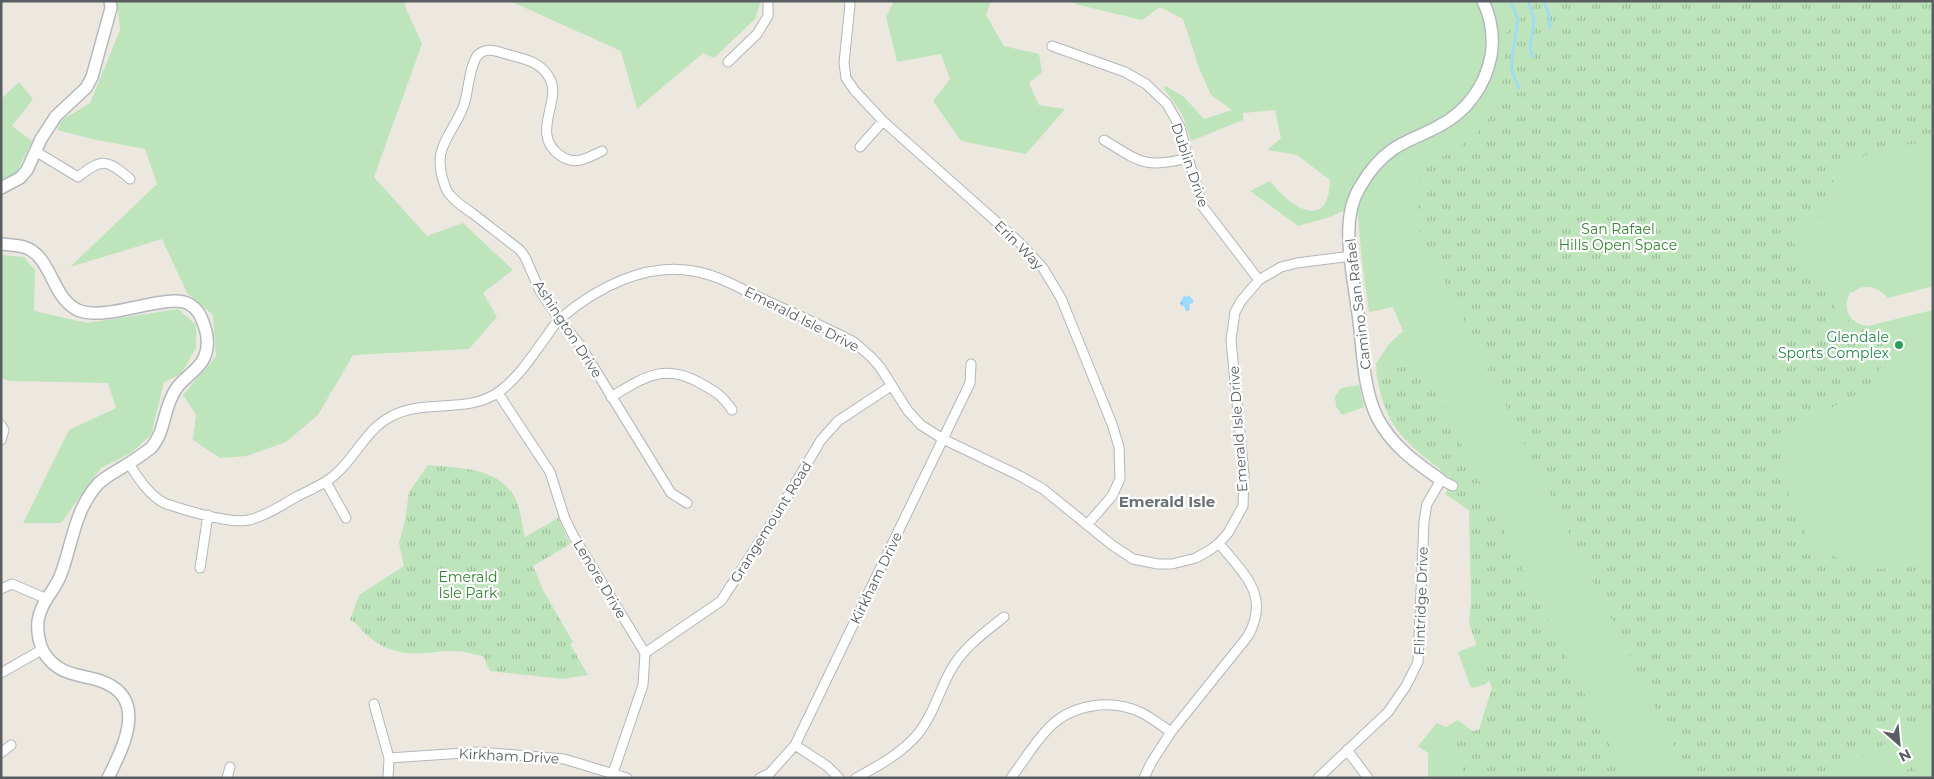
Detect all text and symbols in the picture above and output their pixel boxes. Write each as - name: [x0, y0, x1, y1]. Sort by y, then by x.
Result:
- street label: Dublin Drive: [1167, 121, 1213, 209]
- street label: Erin Way: [991, 217, 1048, 274]
- park label: San Rafael Hills Open Space: [1559, 220, 1677, 254]
- street label: Camino San Rafael: [1341, 237, 1375, 371]
- street label: Ashington Drive: [530, 277, 606, 381]
- street label: Emerald Isle Drive: [742, 282, 862, 356]
- place label: Glendale Sports Complex: [1778, 328, 1890, 362]
- marker: Glendale Sports Complex: [1893, 339, 1905, 351]
- street label: Emerald Isle Drive: [1225, 365, 1251, 493]
- street label: Grangemount Road: [726, 458, 816, 586]
- district label: Emerald Isle: [1119, 492, 1215, 511]
- street label: Kirkham Drive: [846, 529, 906, 627]
- street label: Lenore Drive: [569, 536, 631, 622]
- street label: Flintridge Drive: [1410, 546, 1432, 656]
- park label: Emerald Isle Park: [438, 568, 498, 602]
- north arrow: [1874, 719, 1924, 769]
- street label: Kirkham Drive: [458, 744, 560, 768]
- text: N: [1896, 745, 1914, 766]

